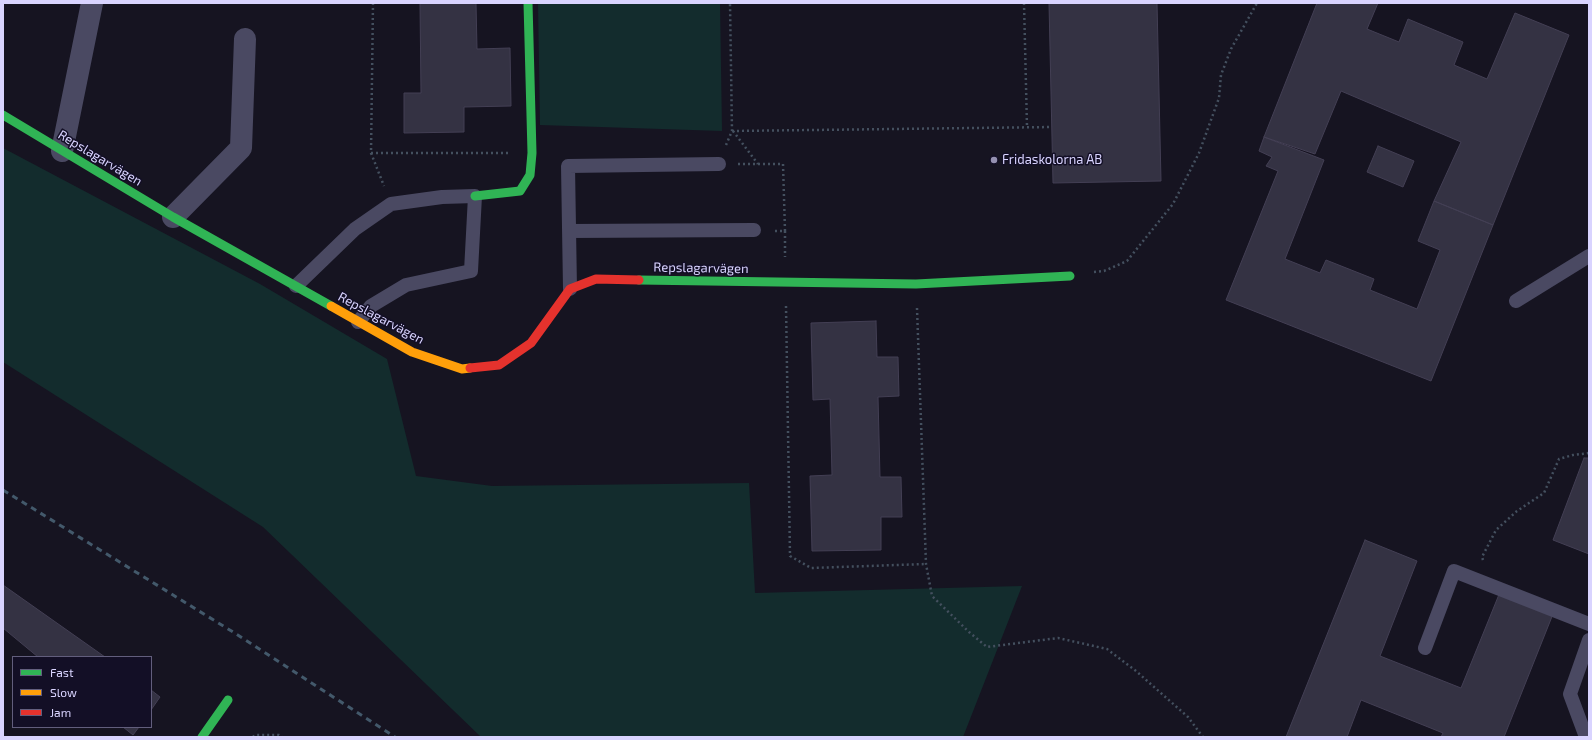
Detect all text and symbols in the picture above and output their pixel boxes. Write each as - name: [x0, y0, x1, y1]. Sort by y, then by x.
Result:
- street label: Repslagarvägen: [55, 127, 145, 189]
- place label: Fridaskolorna AB: [1002, 152, 1102, 168]
- marker: Fridaskolorna AB: [989, 155, 999, 165]
- street label: Repslagarvägen: [653, 259, 749, 277]
- street label: Repslagarvägen: [335, 289, 427, 347]
- legend: [12, 656, 152, 728]
- text: Fast: [50, 665, 73, 679]
- text: Slow: [50, 685, 77, 699]
- text: Jam: [50, 705, 71, 719]

